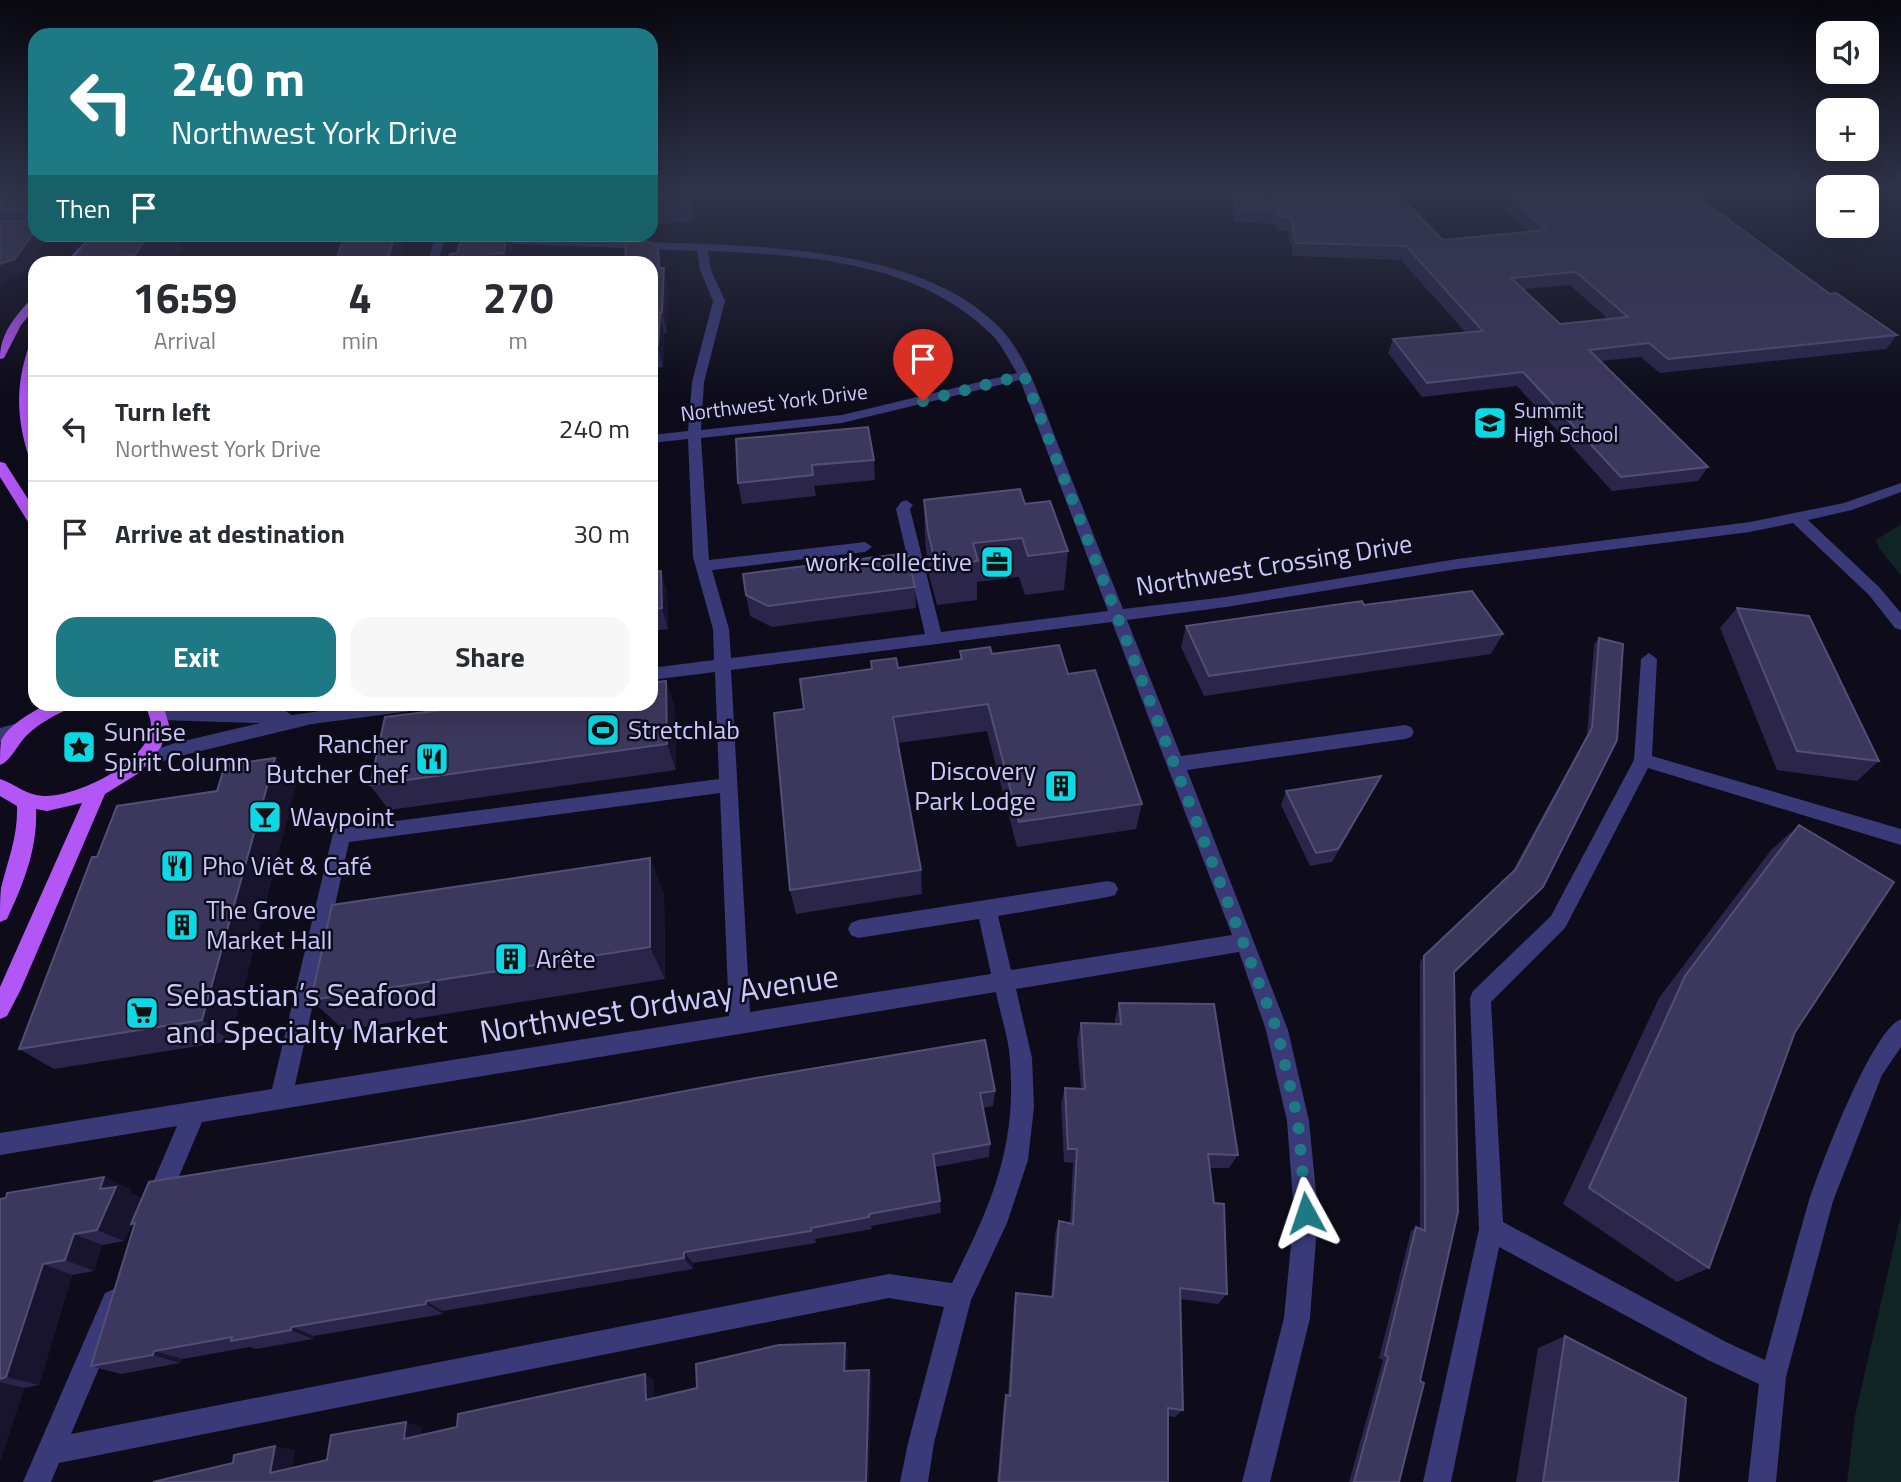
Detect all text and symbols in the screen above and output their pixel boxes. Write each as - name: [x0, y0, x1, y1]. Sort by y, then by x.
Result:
- map controls: [1816, 21, 1879, 238]
- button: sound: [1816, 21, 1879, 84]
- text: 240 m: [171, 40, 305, 115]
- icon: left: [56, 56, 147, 147]
- button: +: [1816, 98, 1879, 161]
- text: Northwest York Drive: [171, 108, 458, 156]
- button: −: [1816, 175, 1879, 238]
- text: Then: [56, 189, 111, 228]
- icon: arrive: [125, 189, 163, 227]
- text: 16:59: [132, 265, 237, 329]
- text: 4: [348, 265, 372, 329]
- text: 270: [483, 265, 553, 329]
- text: Arrival: [154, 323, 216, 358]
- text: min: [342, 323, 378, 358]
- text: m: [509, 323, 528, 358]
- pin: [893, 329, 953, 401]
- icon: arrive: [904, 340, 942, 378]
- street label: Northwest York Drive: [679, 375, 869, 429]
- text: Turn left: [115, 392, 210, 431]
- place label: Summit High School: [1514, 394, 1618, 450]
- school or university icon: Summit High School: [1471, 404, 1509, 442]
- text: 240 m: [559, 409, 630, 448]
- icon: left: [56, 410, 94, 448]
- text: Northwest York Drive: [115, 431, 321, 466]
- text: Arrive at destination: [115, 514, 345, 553]
- text: 30 m: [573, 514, 630, 553]
- icon: arrive: [56, 515, 94, 553]
- street label: Northwest Crossing Drive: [1133, 523, 1415, 606]
- place label: work-collective: [805, 542, 972, 581]
- office icon: work-collective: [978, 543, 1016, 581]
- button: Exit: [56, 617, 336, 697]
- button: Share: [350, 617, 630, 697]
- place label: Stretchlab: [628, 710, 740, 749]
- sports icon: Stretchlab: [584, 711, 622, 749]
- place label: Sunrise Spirit Column: [104, 712, 250, 781]
- place label: Rancher Butcher Chef: [266, 724, 408, 793]
- place icon: Sunrise Spirit Column: [60, 728, 98, 766]
- restaurant icon: Rancher Butcher Chef: [413, 740, 451, 778]
- place label: Discovery Park Lodge: [914, 751, 1036, 820]
- building icon: Discovery Park Lodge: [1042, 767, 1080, 805]
- place label: Waypoint: [290, 797, 394, 836]
- bar icon: Waypoint: [246, 798, 284, 836]
- place label: Pho Viêt & Café: [202, 846, 372, 885]
- restaurant icon: Pho Viêt & Café: [158, 847, 196, 885]
- place label: The Grove Market Hall: [206, 890, 332, 959]
- building icon: The Grove Market Hall: [163, 906, 201, 944]
- place label: Arête: [536, 939, 596, 978]
- building icon: Arête: [492, 940, 530, 978]
- street label: Northwest Ordway Avenue: [476, 951, 842, 1055]
- place label: Sebastian’s Seafood and Specialty Market: [166, 970, 448, 1055]
- supermarket icon: Sebastian’s Seafood and Specialty Market: [123, 994, 161, 1032]
- position arrow: [1269, 1176, 1343, 1250]

